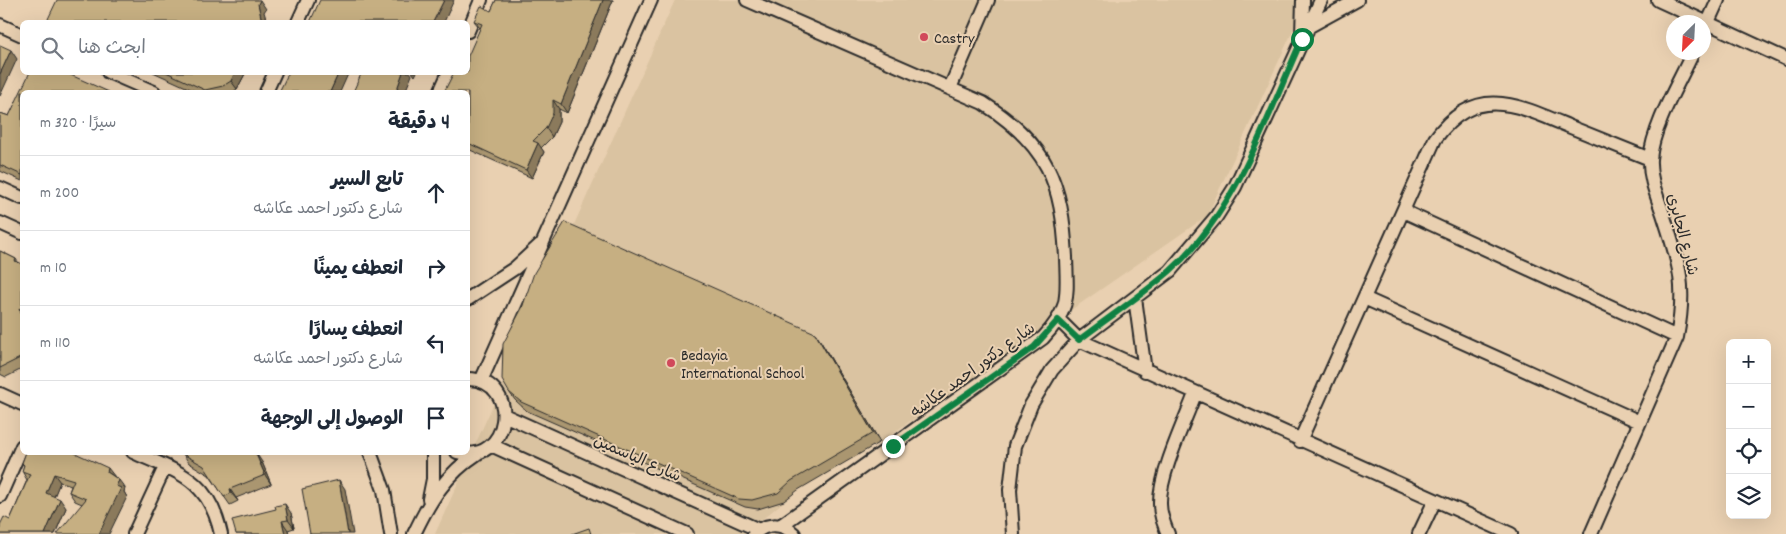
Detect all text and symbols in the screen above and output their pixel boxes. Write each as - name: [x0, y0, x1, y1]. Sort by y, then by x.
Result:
- north arrow: [1666, 15, 1711, 60]
- search box: [20, 20, 470, 75]
- place label: Castry: [934, 28, 975, 51]
- route start: [1291, 28, 1314, 51]
- marker: Castry: [918, 31, 930, 43]
- icon: search: [38, 34, 66, 62]
- text: ابحث هنا: [78, 36, 146, 63]
- text: 4 دقيقة: [388, 109, 450, 139]
- text: سيرًا · 320 m: [40, 112, 116, 135]
- text: تابع السير: [331, 168, 403, 195]
- icon: ahead: [422, 179, 450, 207]
- text: 200 m: [40, 182, 79, 205]
- street label: شارع الجابرى: [1660, 191, 1704, 278]
- text: شارع دكتور احمد عكاشه: [254, 198, 403, 221]
- icon: right: [422, 254, 450, 282]
- text: 10 m: [40, 257, 67, 280]
- text: انعطف يمينًا: [314, 257, 403, 284]
- text: انعطف يسارًا: [309, 318, 403, 345]
- street label: شارع دكتور احمد عكاشه: [906, 318, 1041, 424]
- icon: left: [422, 329, 450, 357]
- text: 110 m: [40, 332, 70, 355]
- map controls: [1726, 339, 1771, 519]
- button: +: [1726, 339, 1771, 384]
- place label: Bedayia International School: [681, 345, 805, 386]
- text: شارع دكتور احمد عكاشه: [254, 348, 403, 371]
- marker: Bedayia International School: [665, 357, 677, 369]
- button: −: [1726, 384, 1771, 429]
- icon: arrive: [422, 404, 450, 432]
- text: الوصول إلى الوجهة: [261, 407, 403, 434]
- button: locate: [1726, 429, 1771, 474]
- street label: شارع الياسمين: [589, 430, 684, 489]
- route end: [882, 435, 905, 458]
- button: layers: [1726, 474, 1771, 519]

